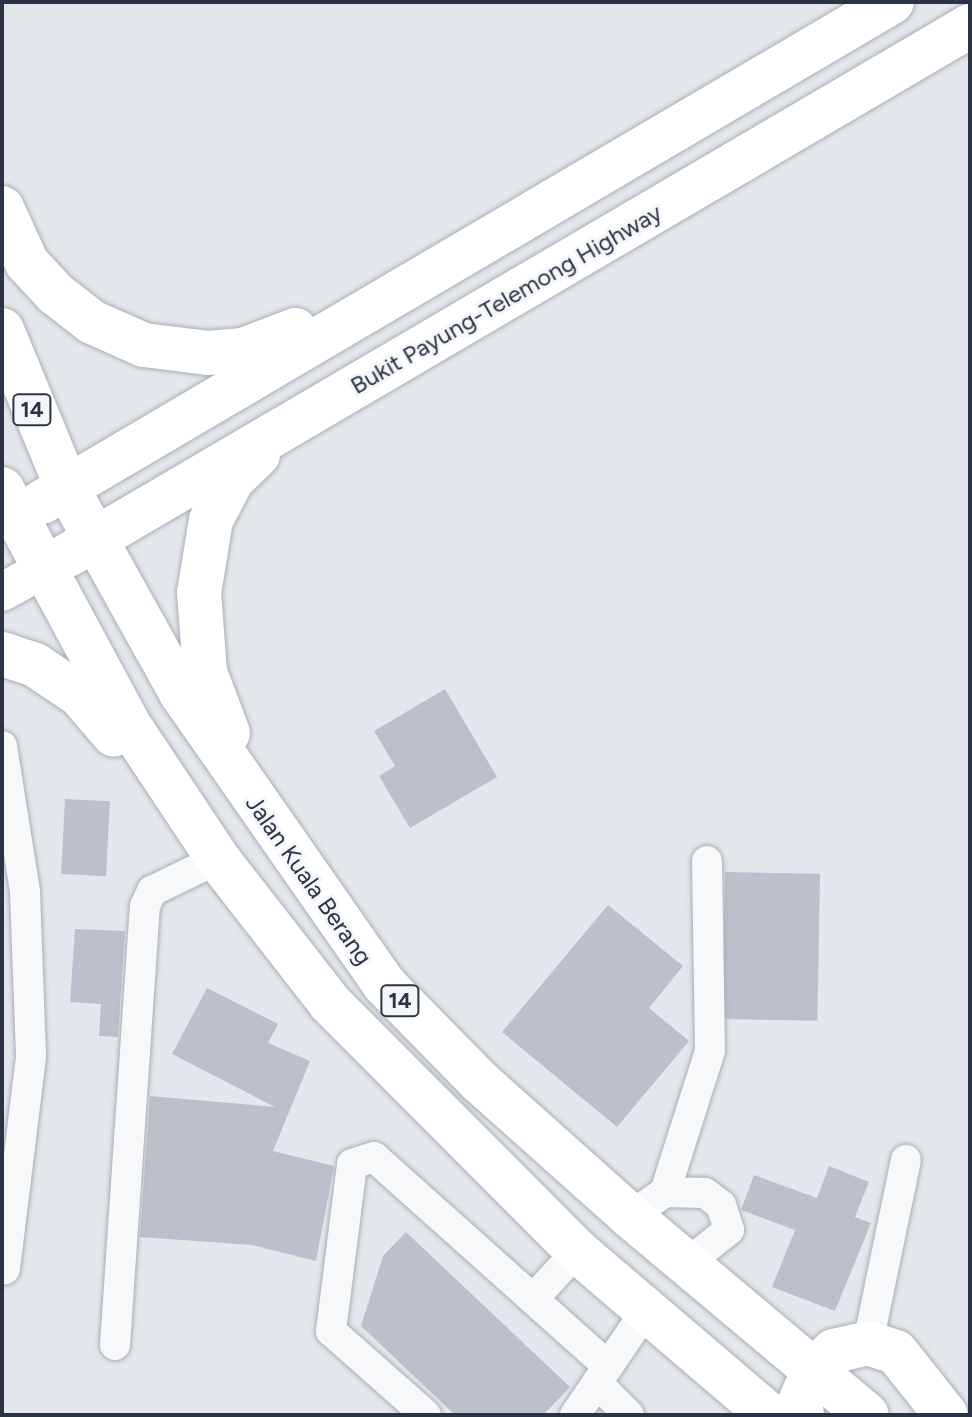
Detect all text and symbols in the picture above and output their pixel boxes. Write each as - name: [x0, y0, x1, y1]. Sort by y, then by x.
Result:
- street label: Bukit Payung-Telemong Highway: [345, 198, 667, 400]
- road number: 14: [12, 392, 52, 428]
- street label: Jalan Kuala Berang: [240, 790, 378, 970]
- road number: 14: [380, 983, 420, 1019]

